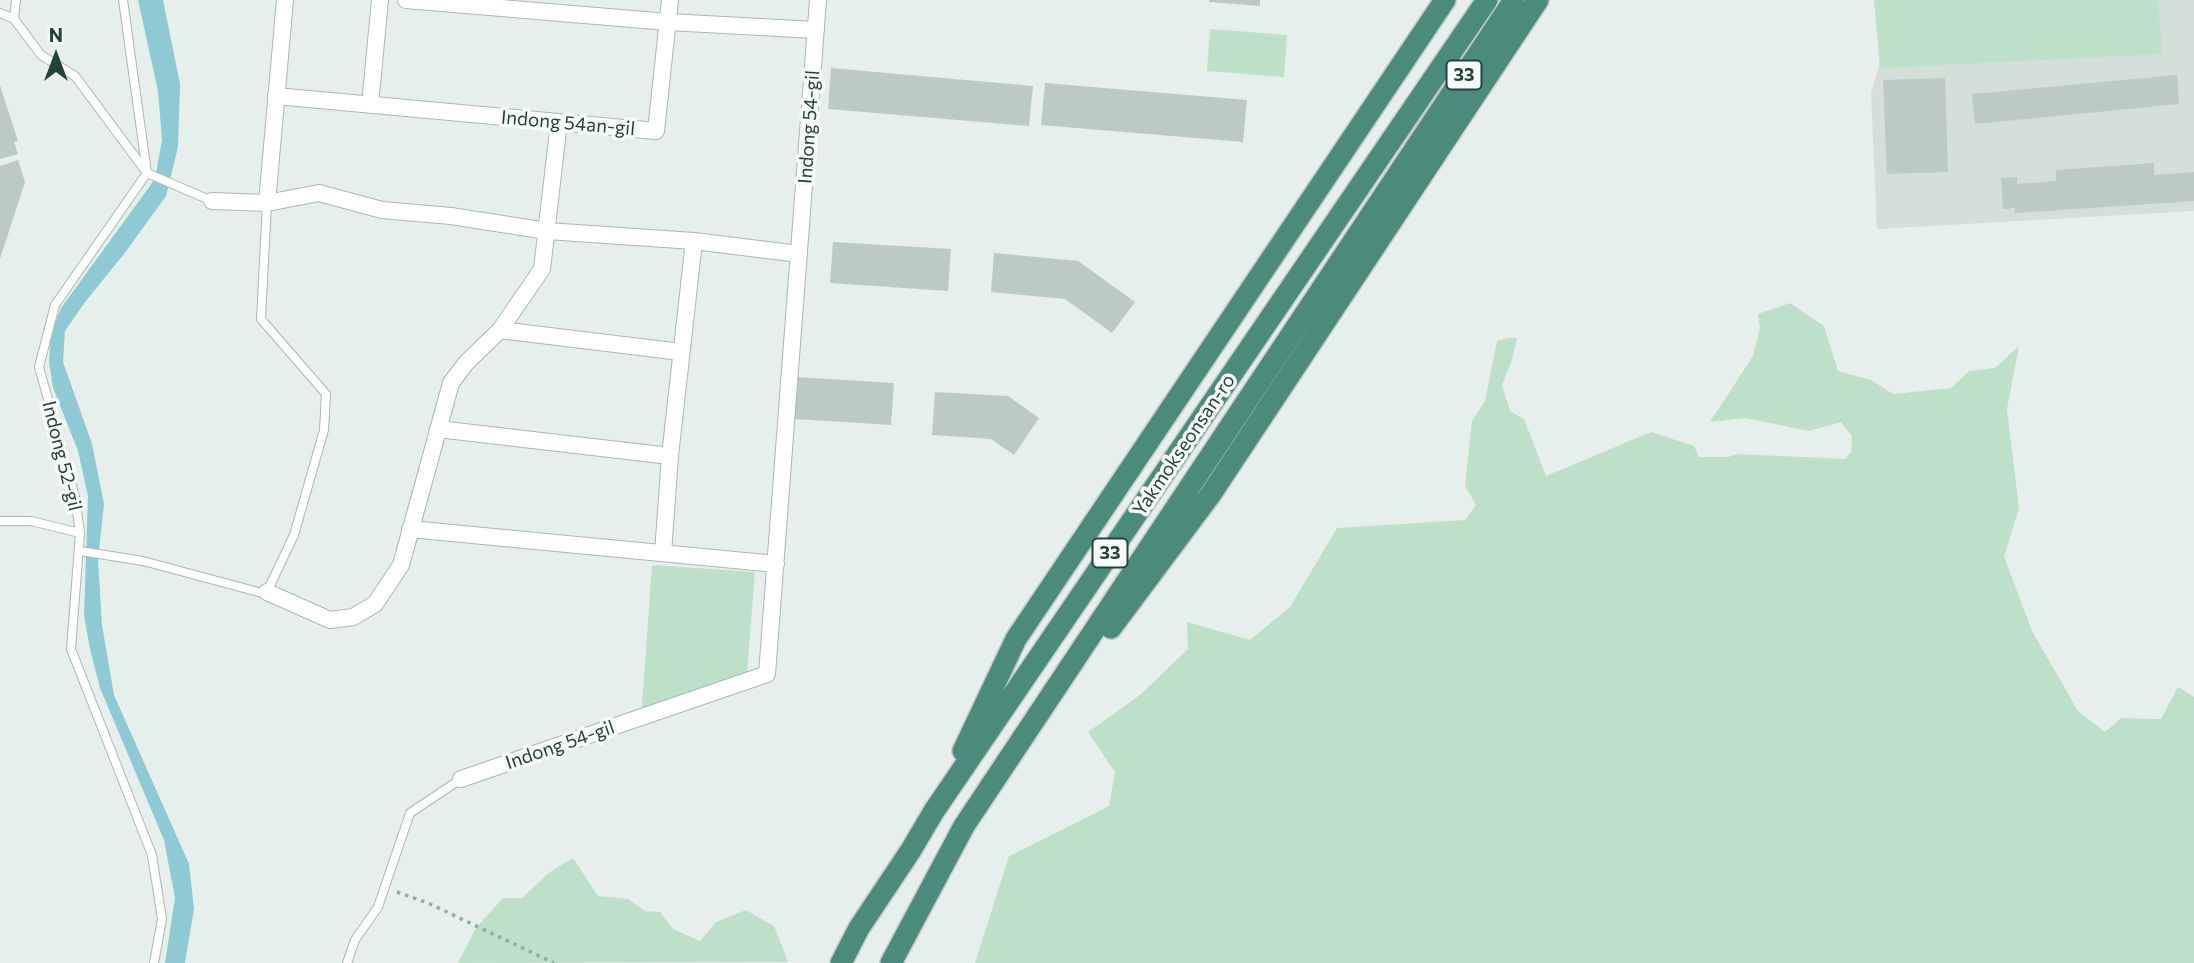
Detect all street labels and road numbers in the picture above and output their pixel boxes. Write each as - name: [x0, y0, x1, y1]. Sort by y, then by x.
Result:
- road number: 33: [1446, 60, 1482, 90]
- street label: Indong 54-gil: [794, 69, 824, 185]
- street label: Indong 54an-gil: [500, 106, 636, 140]
- street label: Yakmokseonsan-ro: [1128, 370, 1240, 520]
- street label: Indong 52-gil: [37, 399, 87, 513]
- road number: 33: [1092, 538, 1128, 568]
- street label: Indong 54-gil: [503, 716, 617, 774]

